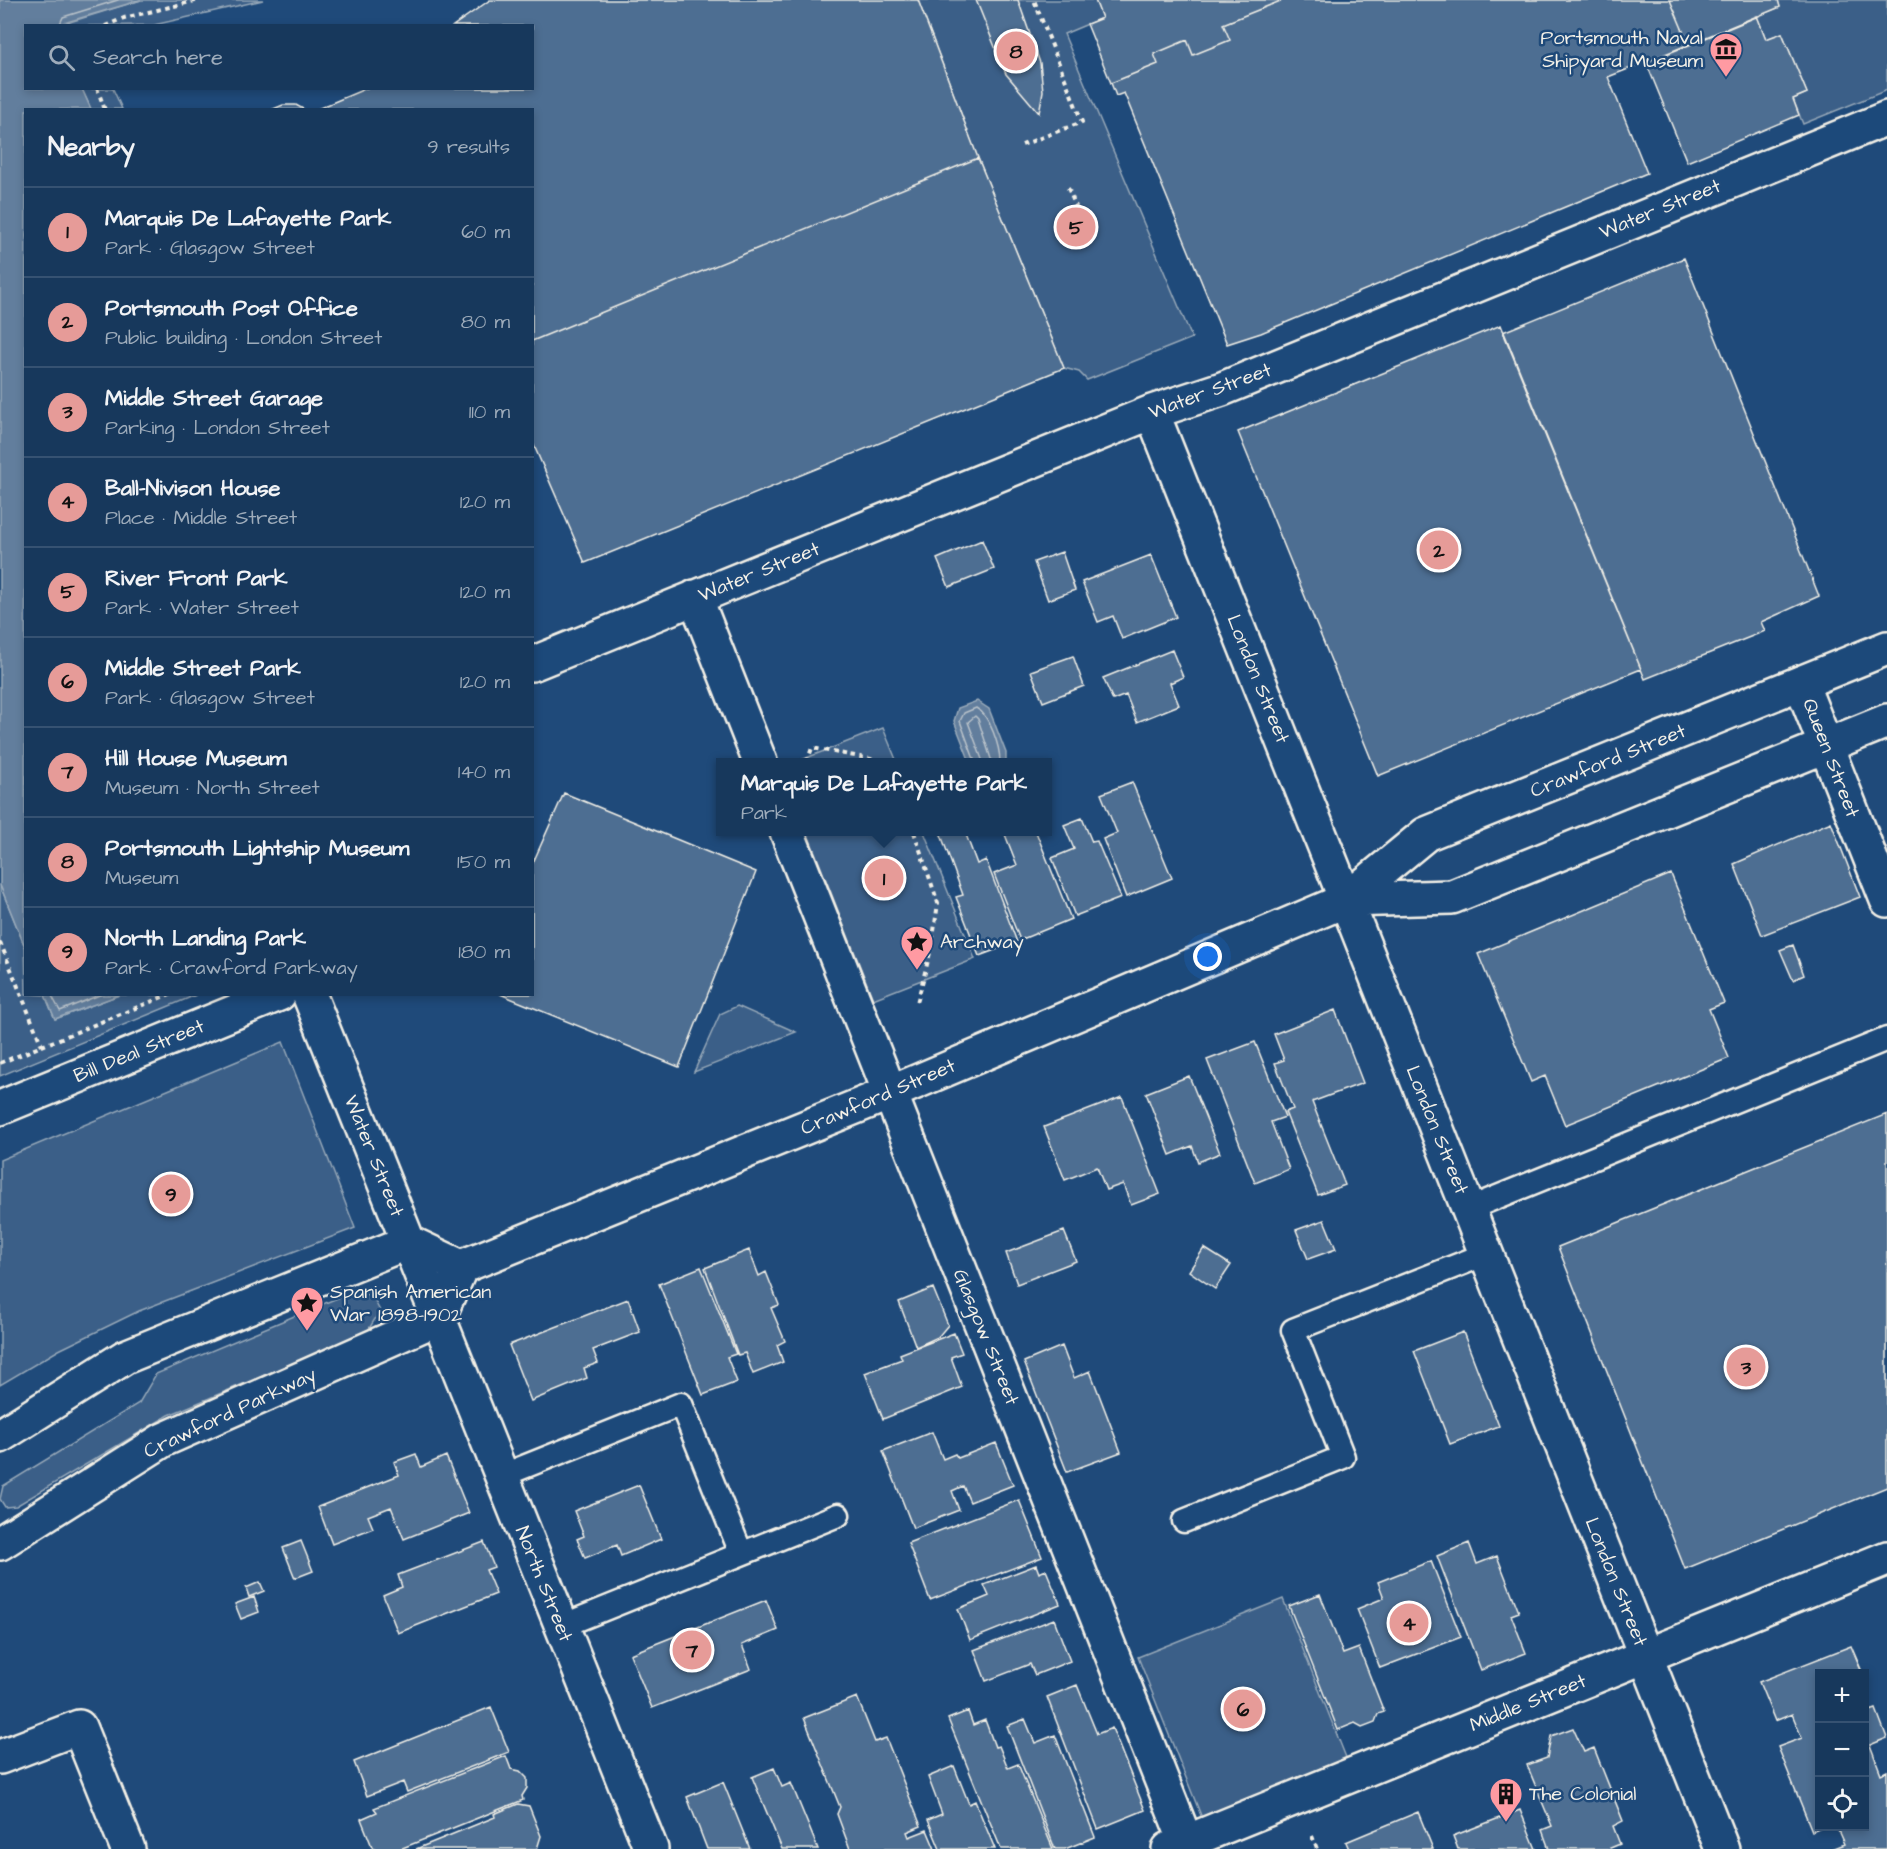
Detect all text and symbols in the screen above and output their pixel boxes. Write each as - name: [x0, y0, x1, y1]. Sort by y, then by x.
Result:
- search box: [24, 24, 534, 90]
- place label: Portsmouth Naval Shipyard Museum: [1540, 24, 1703, 76]
- pin: 8: [996, 28, 1036, 74]
- museum icon: Portsmouth Naval Shipyard Museum: [1708, 31, 1744, 78]
- icon: search: [45, 41, 78, 74]
- text: Search here: [93, 42, 223, 73]
- text: Nearby: [48, 129, 135, 165]
- text: 9 results: [427, 133, 510, 161]
- street label: Water Street: [1595, 172, 1725, 246]
- text: Marquis De Lafayette Park: [105, 203, 391, 234]
- pin: 5: [1056, 204, 1096, 250]
- text: 1: [66, 218, 69, 246]
- text: 60 m: [461, 218, 510, 246]
- text: Park · Glasgow Street: [105, 234, 315, 262]
- text: Portsmouth Post Office: [105, 293, 358, 324]
- text: 2: [62, 308, 73, 336]
- text: 80 m: [461, 308, 510, 336]
- text: Public building · London Street: [105, 324, 382, 352]
- street label: Water Street: [1145, 356, 1275, 426]
- text: Middle Street Garage: [105, 383, 323, 414]
- text: 3: [62, 398, 73, 426]
- text: 110 m: [469, 398, 510, 426]
- text: Parking · London Street: [105, 414, 330, 442]
- text: Ball-Nivison House: [105, 473, 280, 504]
- text: 4: [61, 488, 74, 516]
- text: 120 m: [460, 488, 510, 516]
- text: Place · Middle Street: [105, 504, 297, 532]
- pin: 2: [1420, 528, 1458, 572]
- street label: Water Street: [694, 535, 824, 609]
- text: River Front Park: [105, 563, 288, 594]
- text: 5: [60, 578, 75, 606]
- text: 120 m: [460, 578, 510, 606]
- text: Park · Water Street: [105, 594, 299, 622]
- street label: London Street: [1219, 611, 1297, 747]
- text: Middle Street Park: [105, 653, 301, 684]
- text: 6: [61, 668, 74, 696]
- text: 120 m: [460, 668, 510, 696]
- text: Park · Glasgow Street: [105, 684, 315, 712]
- street label: Queen Street: [1795, 694, 1867, 822]
- street label: Crawford Street: [1526, 717, 1690, 805]
- text: Hill House Museum: [105, 743, 287, 774]
- text: 7: [61, 758, 74, 786]
- text: 140 m: [458, 758, 510, 786]
- popup: [716, 758, 1052, 836]
- text: Marquis De Lafayette Park: [741, 768, 1027, 799]
- text: Museum · North Street: [105, 774, 320, 802]
- text: Park: [741, 799, 787, 827]
- text: Portsmouth Lightship Museum: [105, 833, 409, 864]
- text: 8: [61, 848, 74, 876]
- text: 150 m: [457, 848, 510, 876]
- pin: 1: [864, 856, 904, 900]
- text: Museum: [105, 864, 178, 892]
- text: North Landing Park: [105, 923, 306, 954]
- place icon: Archway: [899, 924, 935, 971]
- place label: Archway: [940, 928, 1024, 957]
- text: 9: [62, 938, 73, 966]
- text: 180 m: [458, 938, 510, 966]
- your location: [1193, 942, 1222, 971]
- text: Park · Crawford Parkway: [105, 954, 358, 982]
- street label: Bill Deal Street: [70, 1012, 208, 1090]
- street label: Crawford Street: [796, 1052, 960, 1142]
- street label: London Street: [1398, 1062, 1476, 1198]
- street label: Water Street: [337, 1091, 411, 1221]
- pin: 9: [152, 1172, 190, 1216]
- street label: Glasgow Street: [945, 1265, 1026, 1410]
- place label: Spanish American War 1898-1902: [330, 1278, 491, 1329]
- place icon: Spanish American War 1898-1902: [289, 1285, 325, 1332]
- pin: 3: [1726, 1344, 1766, 1390]
- street label: Crawford Parkway: [139, 1361, 321, 1466]
- street label: London Street: [1577, 1514, 1655, 1650]
- street label: North Street: [508, 1522, 580, 1646]
- pin: 4: [1390, 1600, 1428, 1646]
- pin: 7: [672, 1628, 712, 1672]
- street label: Middle Street: [1465, 1667, 1591, 1739]
- map controls: [1815, 1669, 1869, 1831]
- button: +: [1815, 1669, 1869, 1723]
- pin: 6: [1224, 1686, 1262, 1732]
- button: −: [1815, 1723, 1869, 1777]
- building icon: The Colonial: [1488, 1776, 1524, 1823]
- button: locate: [1815, 1777, 1869, 1831]
- place label: The Colonial: [1529, 1780, 1636, 1808]

